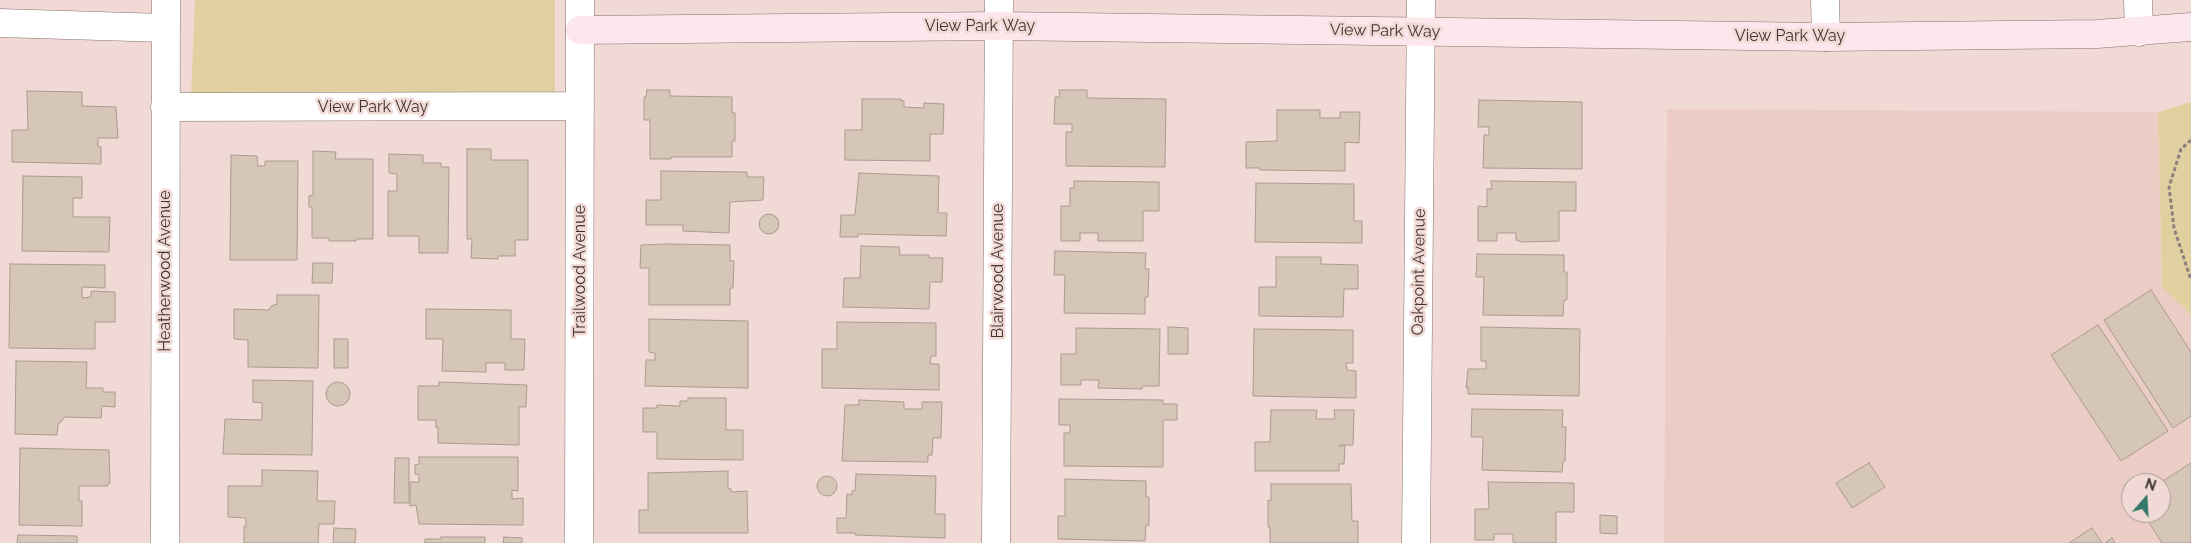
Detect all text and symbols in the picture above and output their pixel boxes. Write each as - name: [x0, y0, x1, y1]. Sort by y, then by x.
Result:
- street label: View Park Way: [925, 16, 1035, 36]
- street label: View Park Way: [1330, 20, 1440, 42]
- street label: View Park Way: [1735, 26, 1845, 46]
- street label: View Park Way: [318, 97, 428, 117]
- street label: Heatherwood Avenue: [155, 190, 175, 352]
- street label: Blairwood Avenue: [988, 204, 1008, 338]
- street label: Trailwood Avenue: [570, 205, 590, 337]
- street label: Oakpoint Avenue: [1408, 208, 1430, 336]
- north arrow: [2121, 473, 2171, 523]
- text: N: [2143, 475, 2158, 494]

